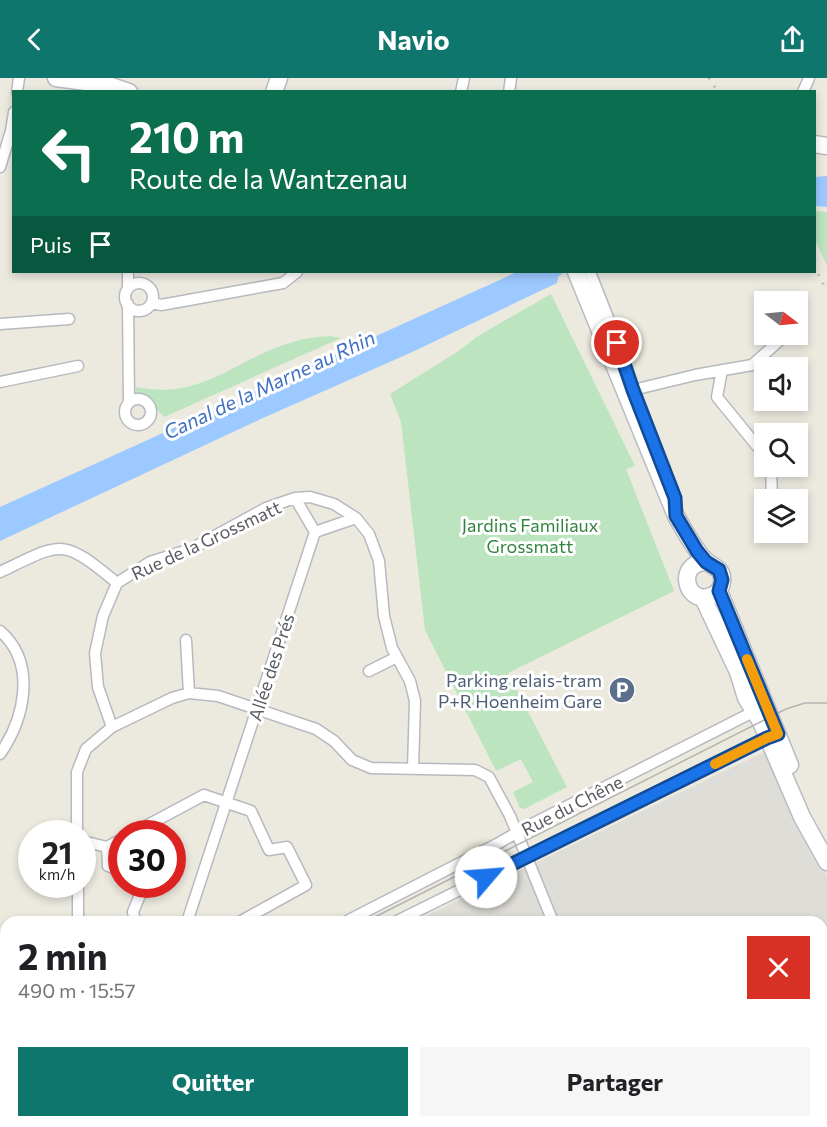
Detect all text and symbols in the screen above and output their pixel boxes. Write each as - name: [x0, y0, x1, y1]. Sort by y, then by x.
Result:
- icon: back: [18, 23, 51, 56]
- text: Navio: [377, 23, 450, 56]
- icon: share: [776, 23, 809, 56]
- text: 210 m: [129, 110, 244, 162]
- icon: left: [30, 114, 108, 192]
- text: Route de la Wantzenau: [129, 162, 408, 195]
- icon: arrive: [84, 228, 117, 261]
- text: Puis: [30, 231, 72, 258]
- north arrow: [754, 291, 808, 345]
- map controls: [754, 291, 808, 543]
- pin: [591, 317, 642, 368]
- water label: Canal de la Marne au Rhin: [159, 324, 379, 444]
- icon: arrive: [600, 326, 633, 359]
- button: sound: [754, 357, 808, 411]
- button: search: [754, 423, 808, 477]
- button: layers: [754, 489, 808, 543]
- street label: Rue de la Grossmatt: [128, 496, 284, 584]
- park label: Jardins Familiaux Grossmatt: [462, 514, 599, 557]
- street label: Allée des Prés: [243, 611, 299, 723]
- place label: Parking relais-tram P+R Hoenheim Gare: [438, 669, 602, 712]
- parking icon: Parking relais-tram P+R Hoenheim Gare: [607, 675, 637, 705]
- street label: Rue du Chêne: [518, 770, 626, 840]
- speed limit sign: 30: [108, 820, 186, 898]
- text: 21: [42, 833, 72, 870]
- position arrow: [454, 845, 518, 909]
- text: km/h: [39, 865, 75, 883]
- text: 2 min: [18, 933, 108, 977]
- button: close: [747, 936, 810, 999]
- text: 490 m · 15:57: [18, 978, 136, 1002]
- button: Quitter: [18, 1047, 408, 1116]
- button: Partager: [420, 1047, 810, 1116]

